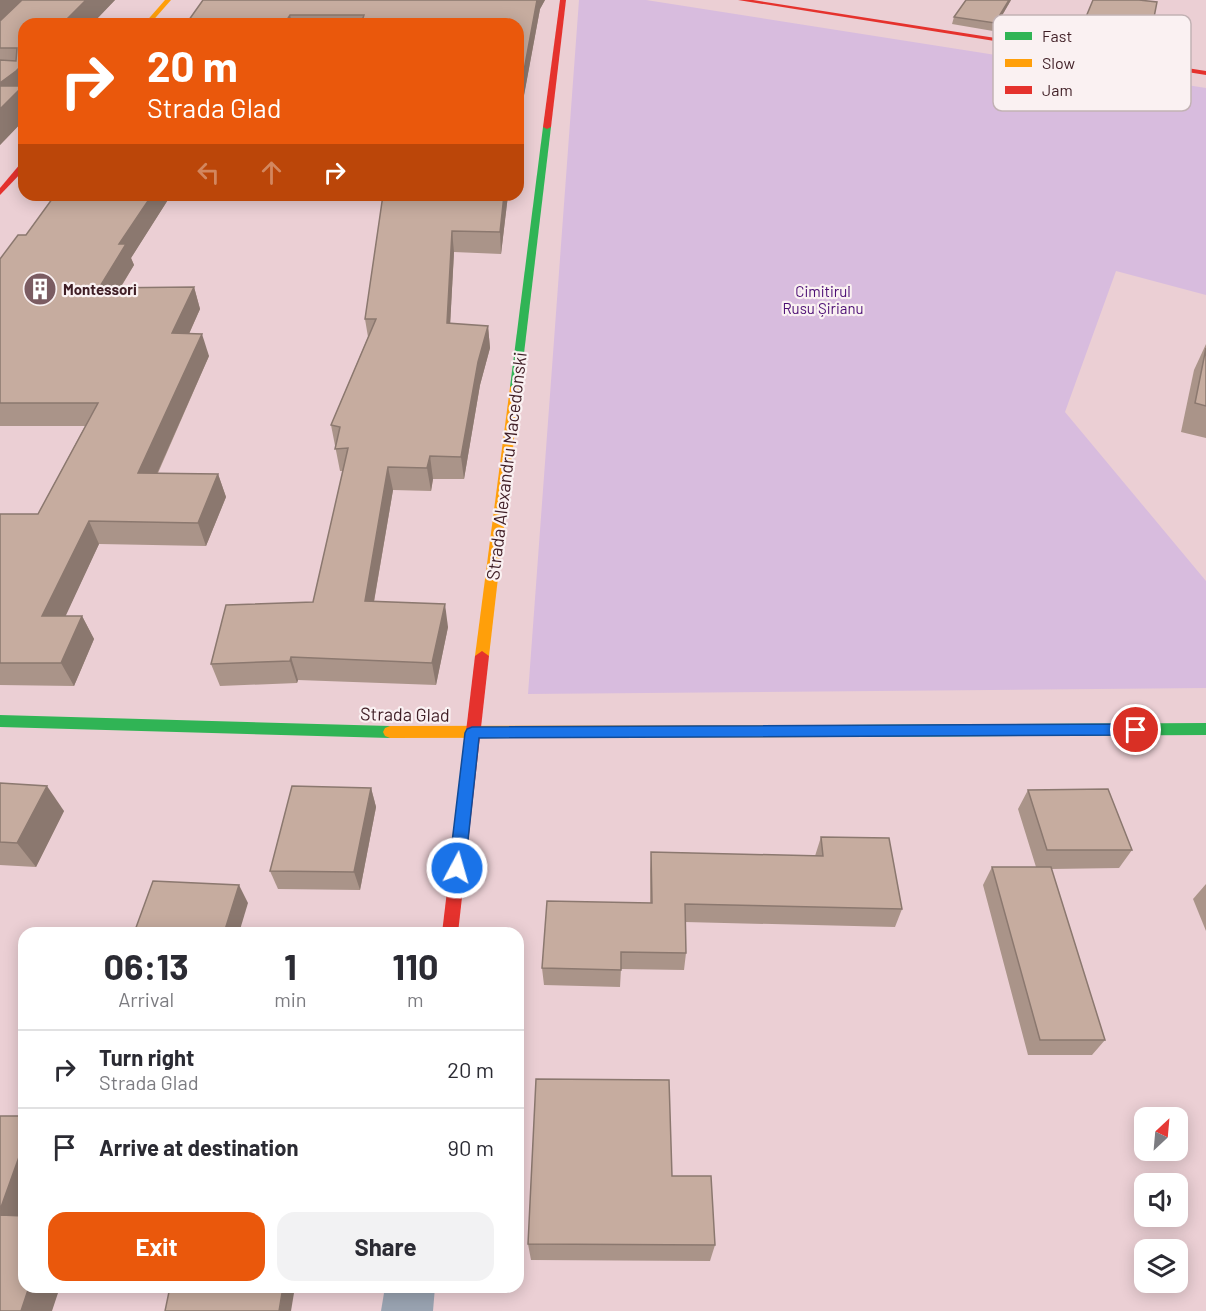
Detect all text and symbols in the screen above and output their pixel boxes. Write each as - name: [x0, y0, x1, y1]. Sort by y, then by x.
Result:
- legend: [993, 15, 1191, 111]
- text: Fast: [1042, 26, 1072, 45]
- text: 20 m: [147, 40, 238, 90]
- icon: right: [48, 42, 126, 120]
- text: Slow: [1042, 53, 1075, 72]
- text: Jam: [1042, 80, 1073, 99]
- text: Strada Glad: [147, 91, 281, 123]
- icon: left: [192, 156, 225, 189]
- icon: ahead: [255, 156, 288, 189]
- icon: right: [318, 156, 351, 189]
- building icon: Montessori: [22, 271, 58, 307]
- place label: Montessori: [63, 280, 137, 298]
- park label: Cimitirul Rusu Șirianu: [782, 282, 864, 317]
- street label: Strada Alexandru Macedonski: [481, 351, 531, 581]
- street label: Strada Glad: [360, 702, 450, 726]
- pin: [1110, 704, 1161, 755]
- icon: arrive: [1119, 713, 1152, 746]
- position arrow: [425, 836, 489, 900]
- text: 06:13: [104, 944, 189, 987]
- text: 1: [284, 944, 297, 987]
- text: 110: [392, 944, 438, 987]
- text: Arrival: [118, 987, 174, 1011]
- text: min: [274, 987, 307, 1011]
- text: m: [407, 987, 424, 1011]
- text: Turn right: [99, 1044, 194, 1070]
- icon: right: [48, 1053, 81, 1086]
- text: 20 m: [447, 1056, 494, 1082]
- text: Strada Glad: [99, 1070, 199, 1094]
- north arrow: [1134, 1107, 1188, 1161]
- map controls: [1134, 1107, 1188, 1293]
- icon: arrive: [48, 1131, 81, 1164]
- text: Arrive at destination: [99, 1134, 298, 1160]
- text: 90 m: [448, 1134, 494, 1160]
- button: sound: [1134, 1173, 1188, 1227]
- button: Exit: [48, 1212, 265, 1281]
- button: Share: [277, 1212, 494, 1281]
- button: layers: [1134, 1239, 1188, 1293]

